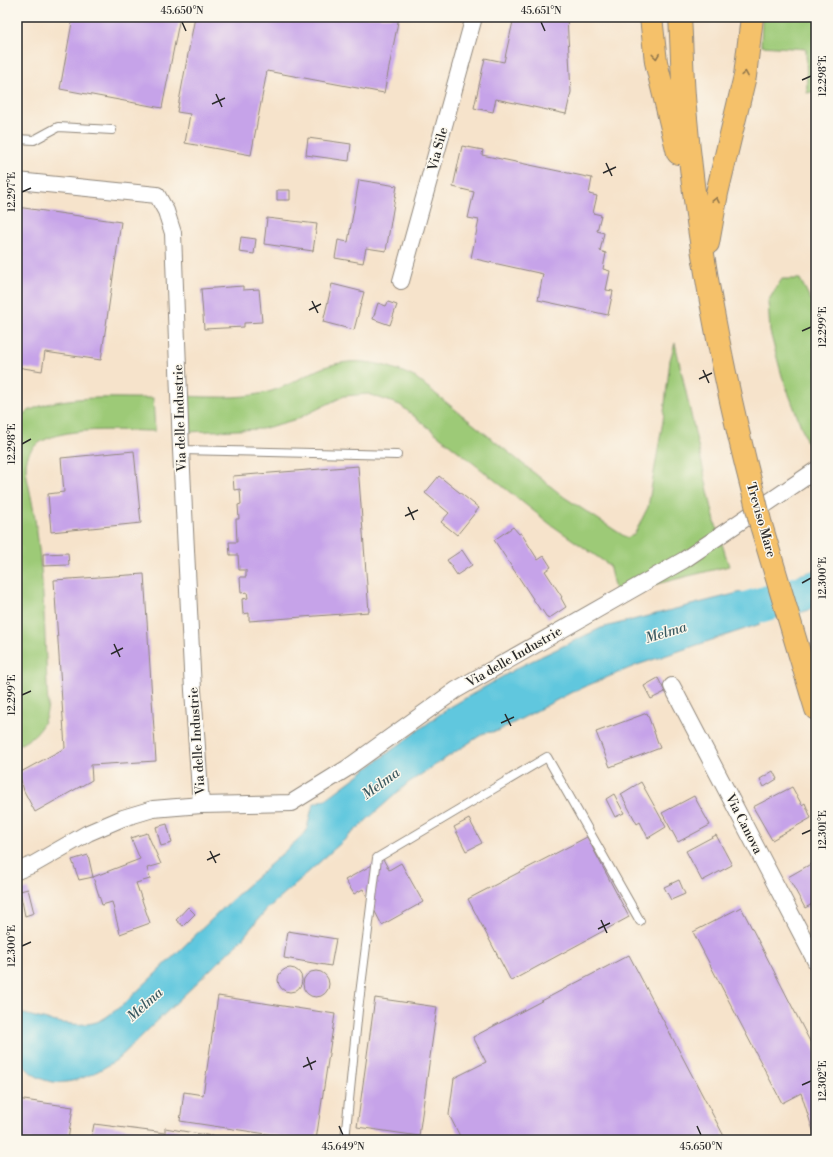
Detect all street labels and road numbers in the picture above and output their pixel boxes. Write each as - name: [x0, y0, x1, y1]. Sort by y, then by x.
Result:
- street label: Via Sile: [424, 125, 452, 173]
- street label: Via delle Industrie: [170, 364, 190, 473]
- street label: Treviso Mare: [743, 481, 779, 560]
- street label: Via delle Industrie: [463, 623, 565, 691]
- street label: Via delle Industrie: [185, 686, 209, 796]
- street label: Via Canova: [722, 790, 766, 857]

